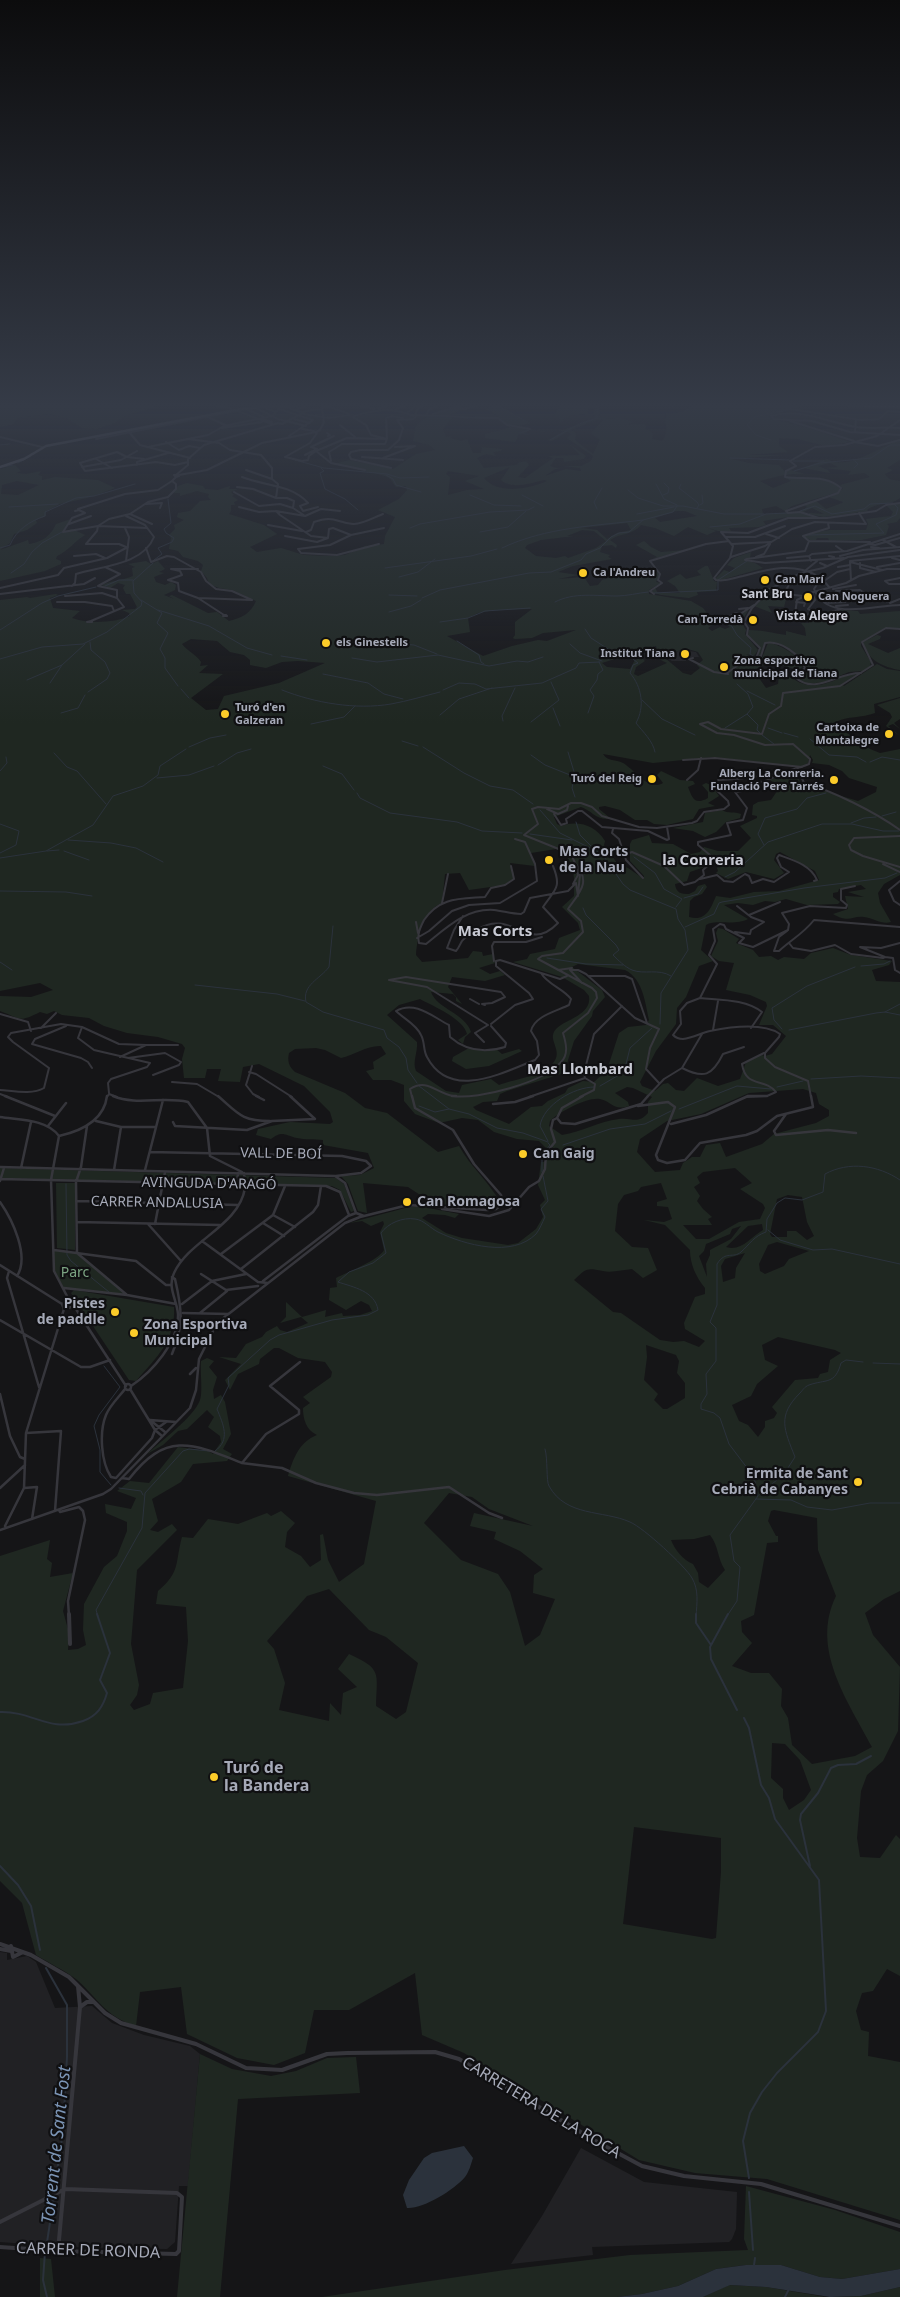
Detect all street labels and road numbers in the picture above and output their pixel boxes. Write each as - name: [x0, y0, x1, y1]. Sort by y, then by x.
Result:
- street label: VALL DE BOÍ: [240, 1145, 322, 1163]
- street label: AVINGUDA D'ARAGÓ: [141, 1174, 277, 1194]
- street label: CARRER ANDALUSIA: [91, 1193, 223, 1213]
- street label: CARRETERA DE LA ROCA: [458, 2053, 624, 2163]
- street label: CARRER DE RONDA: [16, 2239, 160, 2263]

